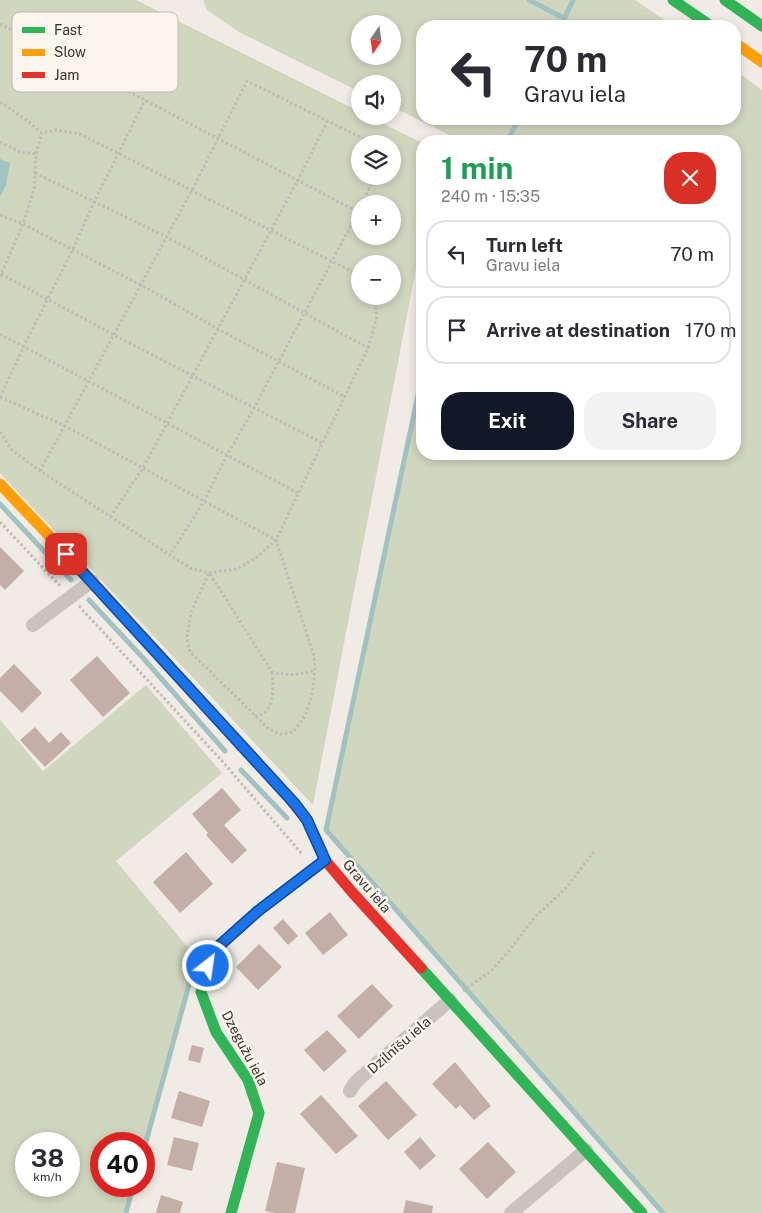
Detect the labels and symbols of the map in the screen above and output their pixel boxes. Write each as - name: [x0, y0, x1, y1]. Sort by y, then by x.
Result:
- legend: [12, 12, 178, 92]
- north arrow: [351, 15, 401, 65]
- text: Fast: [54, 22, 82, 38]
- text: Slow: [54, 44, 86, 60]
- text: Jam: [54, 67, 79, 83]
- pin: [45, 533, 87, 575]
- street label: Gravu iela: [340, 856, 394, 916]
- position arrow: [181, 939, 233, 991]
- street label: Dzegužu iela: [219, 1008, 271, 1088]
- street label: Dzilnīšu iela: [364, 1013, 434, 1077]
- speed limit sign: 40: [90, 1132, 155, 1197]

